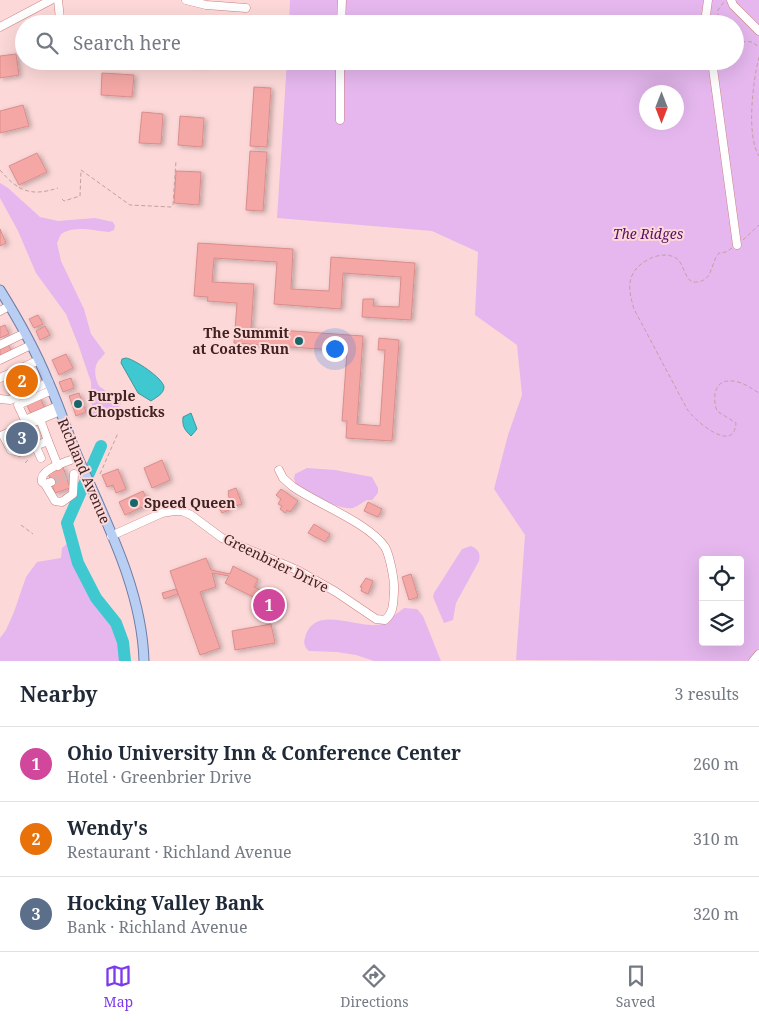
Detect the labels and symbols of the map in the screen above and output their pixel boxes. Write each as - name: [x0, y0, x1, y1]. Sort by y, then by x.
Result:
- north arrow: [639, 85, 684, 130]
- park label: The Ridges: [613, 224, 684, 243]
- place label: The Summit at Coates Run: [192, 323, 289, 358]
- marker: The Summit at Coates Run: [293, 335, 305, 347]
- your location: [322, 336, 348, 362]
- pin: 2: [6, 362, 38, 400]
- place label: Purple Chopsticks: [88, 386, 165, 421]
- marker: Purple Chopsticks: [72, 398, 84, 410]
- street label: Richland Avenue: [54, 415, 115, 527]
- pin: 3: [6, 419, 38, 457]
- place label: Speed Queen: [144, 493, 236, 512]
- marker: Speed Queen: [128, 497, 140, 509]
- street label: Greenbrier Drive: [220, 529, 332, 596]
- pin: 1: [253, 586, 285, 624]

